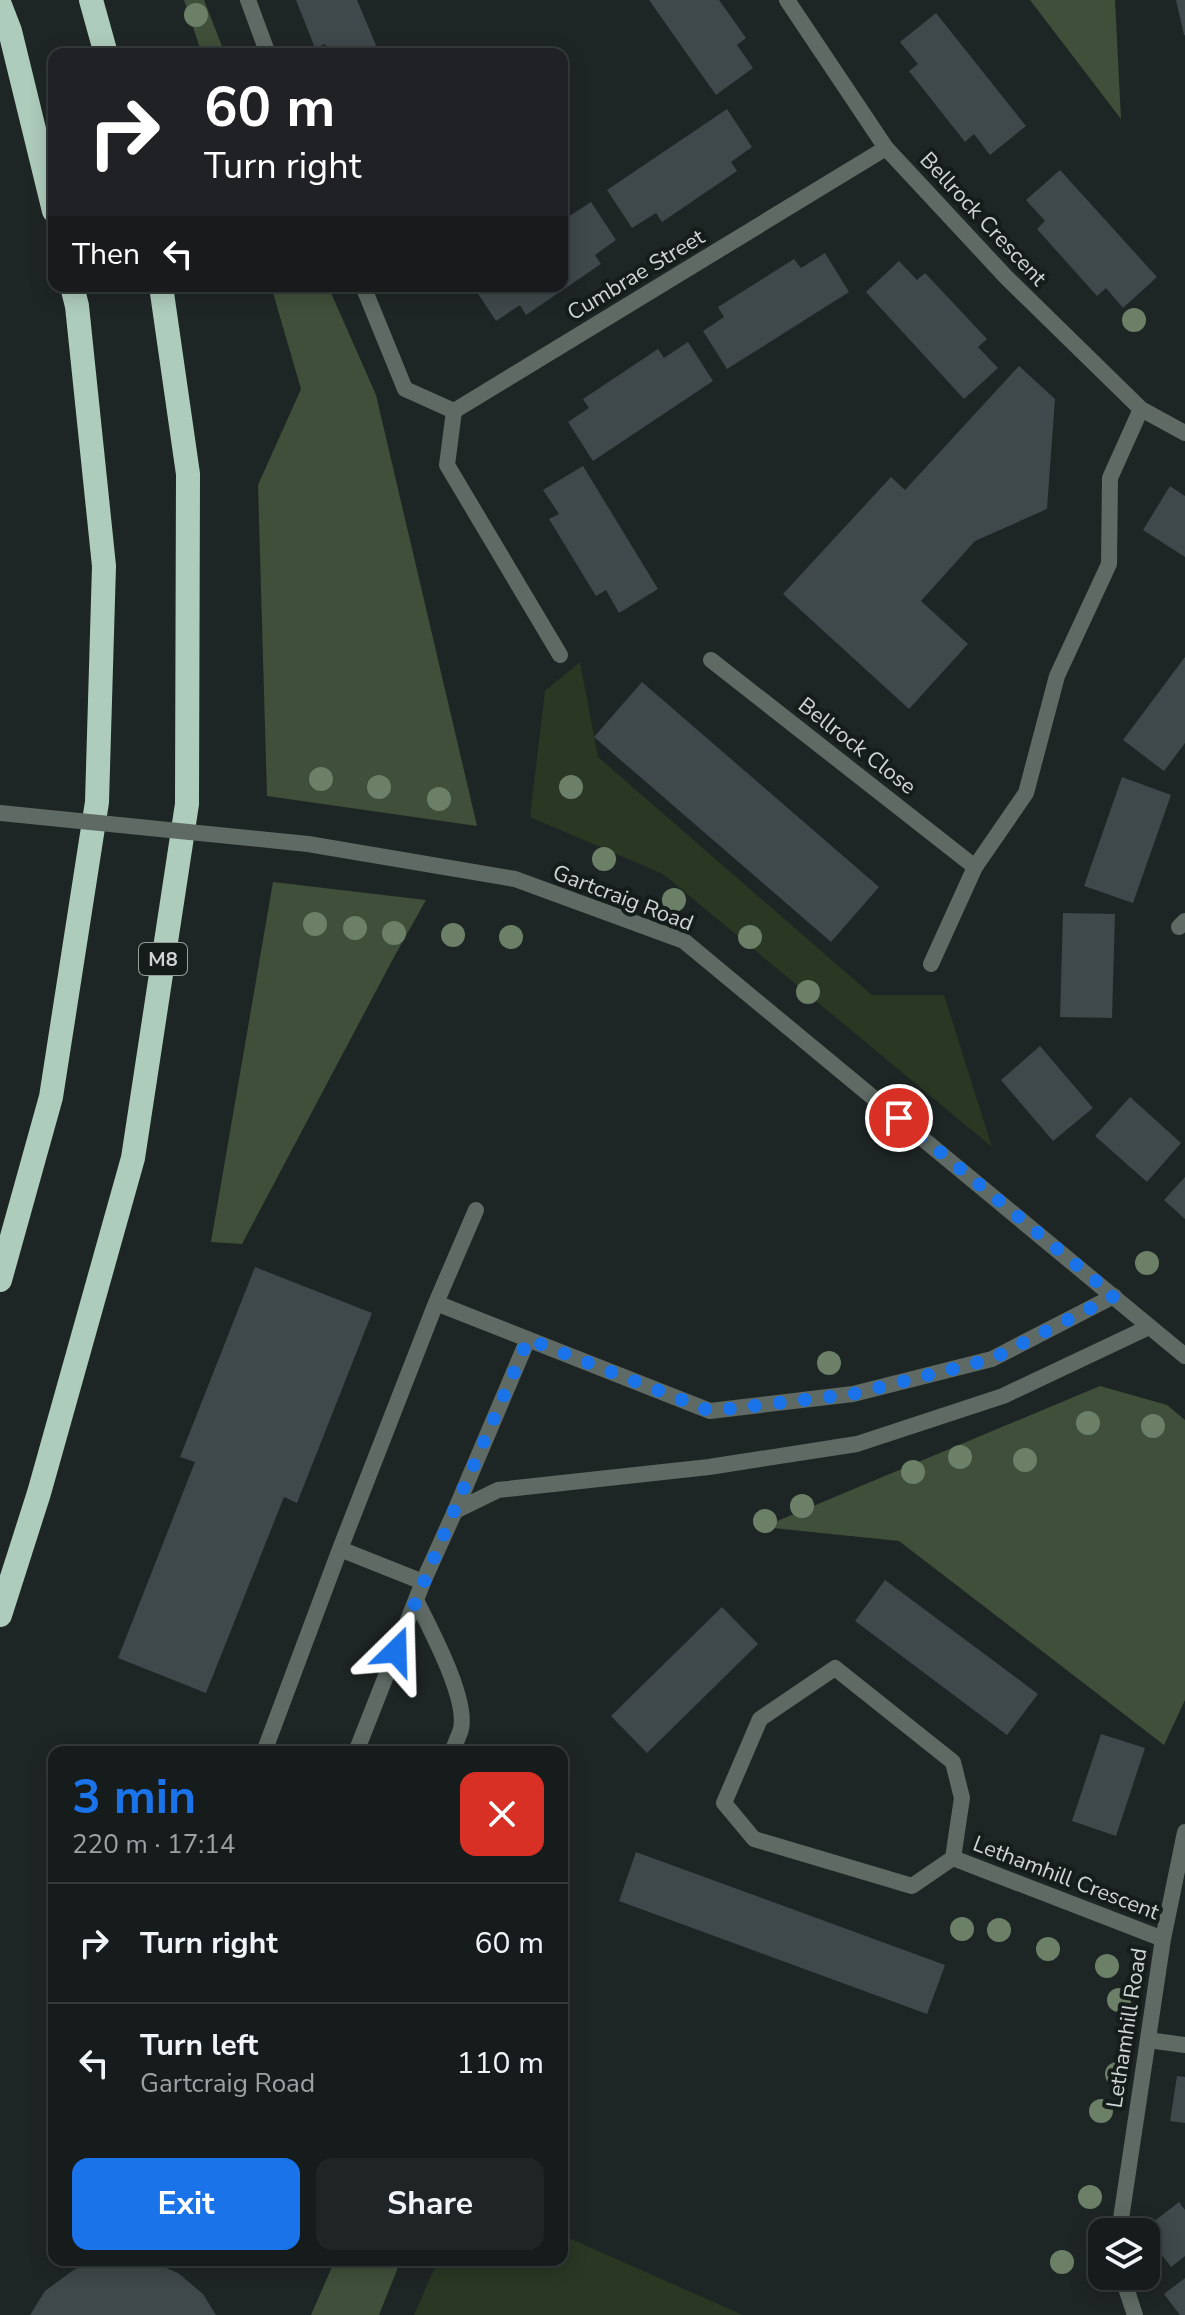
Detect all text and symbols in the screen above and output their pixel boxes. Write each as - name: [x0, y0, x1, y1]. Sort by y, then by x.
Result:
- text: 60 m: [204, 69, 335, 146]
- icon: right: [72, 80, 176, 184]
- text: Turn right: [204, 142, 361, 191]
- street label: Bellrock Crescent: [913, 145, 1053, 293]
- street label: Cumbrae Street: [562, 222, 711, 328]
- icon: left: [156, 232, 200, 276]
- text: Then: [72, 234, 140, 275]
- street label: Bellrock Close: [792, 690, 922, 802]
- street label: Gartcraig Road: [548, 857, 698, 939]
- road number: M8: [139, 943, 187, 975]
- pin: [865, 1084, 933, 1152]
- icon: arrive: [877, 1096, 921, 1140]
- position arrow: [354, 1609, 438, 1693]
- text: 3 min: [72, 1764, 196, 1830]
- button: close: [460, 1772, 544, 1856]
- text: 220 m · 17:14: [72, 1827, 235, 1862]
- street label: Lethamhill Crescent: [969, 1829, 1164, 1927]
- icon: right: [72, 1921, 116, 1965]
- text: Turn right: [140, 1923, 278, 1964]
- text: 60 m: [475, 1923, 544, 1964]
- street label: Lethamhill Road: [1100, 1946, 1154, 2110]
- text: Turn left: [140, 2025, 258, 2066]
- icon: left: [72, 2041, 116, 2085]
- text: 110 m: [457, 2043, 544, 2084]
- text: Gartcraig Road: [140, 2066, 315, 2101]
- button: Exit: [72, 2158, 300, 2250]
- button: Share: [316, 2158, 544, 2250]
- map controls: [1088, 2218, 1160, 2290]
- button: layers: [1088, 2218, 1160, 2290]

